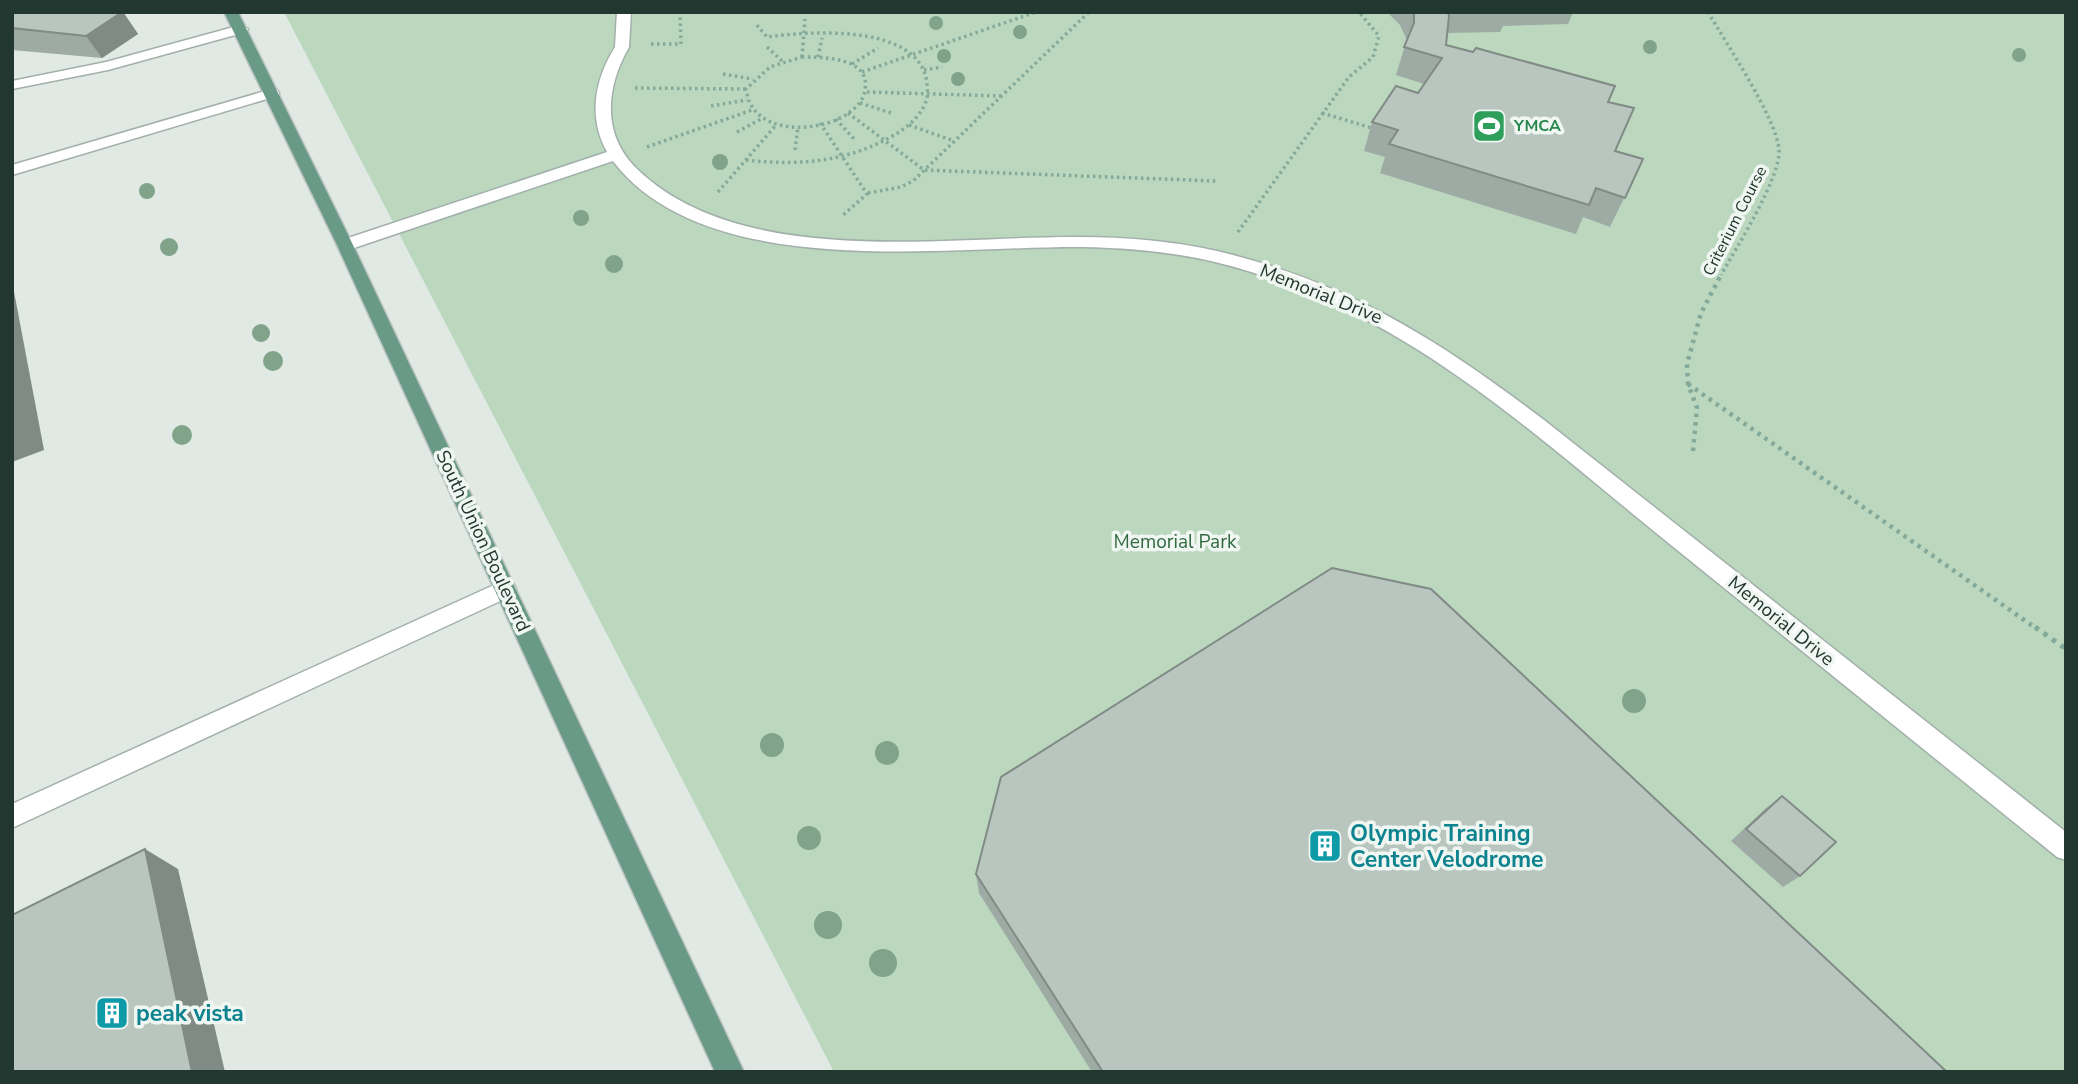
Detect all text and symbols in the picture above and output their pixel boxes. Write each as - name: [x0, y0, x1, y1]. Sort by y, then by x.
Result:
- sports icon: YMCA: [1470, 107, 1508, 145]
- place label: YMCA: [1513, 115, 1561, 137]
- street label: Criterium Course: [1698, 162, 1772, 280]
- street label: Memorial Drive: [1256, 258, 1386, 330]
- street label: South Union Boulevard: [429, 446, 537, 636]
- park label: Memorial Park: [1114, 529, 1237, 555]
- street label: Memorial Drive: [1722, 570, 1840, 672]
- place label: Olympic Training Center Velodrome: [1350, 818, 1544, 875]
- building icon: Olympic Training Center Velodrome: [1306, 827, 1344, 865]
- building icon: peak vista: [93, 994, 131, 1032]
- place label: peak vista: [136, 998, 244, 1029]

